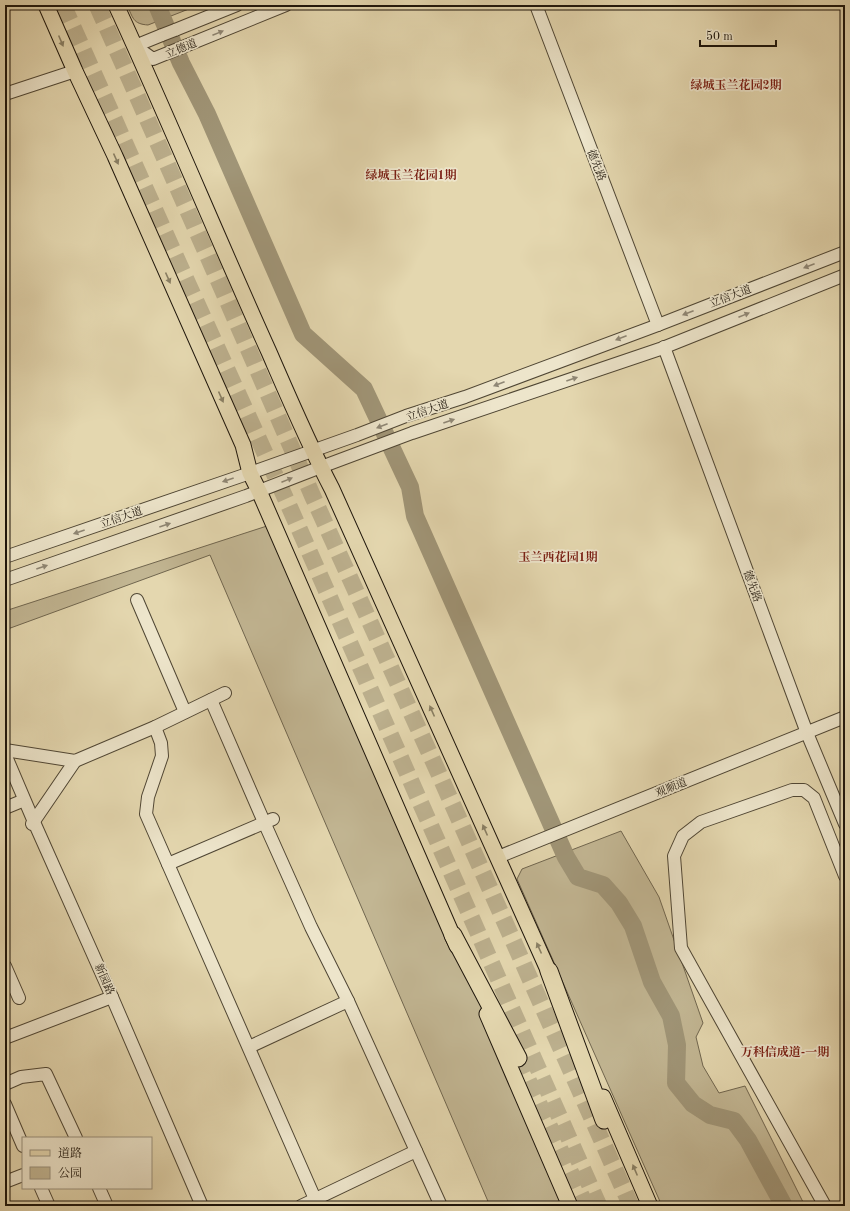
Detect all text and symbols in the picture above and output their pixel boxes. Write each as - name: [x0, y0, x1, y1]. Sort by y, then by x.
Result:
- scale bar: [700, 22, 776, 48]
- one-way arrow: [212, 29, 224, 36]
- text: 50 m: [706, 30, 733, 43]
- one-way arrow: [59, 35, 65, 47]
- street label: 立德道: [163, 36, 199, 61]
- district label: 绿城玉兰花园2期: [691, 78, 781, 92]
- street label: 德先路: [585, 147, 609, 183]
- one-way arrow: [113, 153, 119, 165]
- district label: 绿城玉兰花园1期: [366, 168, 456, 182]
- one-way arrow: [802, 263, 814, 269]
- one-way arrow: [166, 272, 172, 284]
- street label: 立信大道: [707, 283, 753, 310]
- one-way arrow: [682, 310, 693, 316]
- one-way arrow: [739, 312, 751, 318]
- one-way arrow: [615, 336, 627, 342]
- one-way arrow: [567, 376, 579, 382]
- one-way arrow: [493, 381, 505, 387]
- one-way arrow: [218, 391, 224, 402]
- street label: 立信大道: [404, 397, 450, 424]
- one-way arrow: [443, 417, 455, 423]
- one-way arrow: [375, 423, 387, 429]
- one-way arrow: [281, 477, 293, 483]
- one-way arrow: [222, 478, 234, 484]
- street label: 立信大道: [98, 504, 144, 531]
- one-way arrow: [159, 521, 171, 527]
- one-way arrow: [72, 529, 84, 535]
- district label: 玉兰西花园1期: [519, 550, 597, 564]
- one-way arrow: [36, 564, 48, 570]
- street label: 德先路: [741, 568, 764, 604]
- one-way arrow: [429, 705, 435, 717]
- street label: 观顺道: [653, 775, 689, 800]
- one-way arrow: [482, 824, 488, 835]
- one-way arrow: [536, 943, 542, 954]
- street label: 新园路: [92, 961, 117, 997]
- district label: 万科信成道-一期: [741, 1045, 829, 1059]
- legend: [22, 1137, 152, 1189]
- text: 道路: [58, 1146, 82, 1160]
- one-way arrow: [632, 1165, 638, 1176]
- text: 公园: [58, 1167, 82, 1180]

